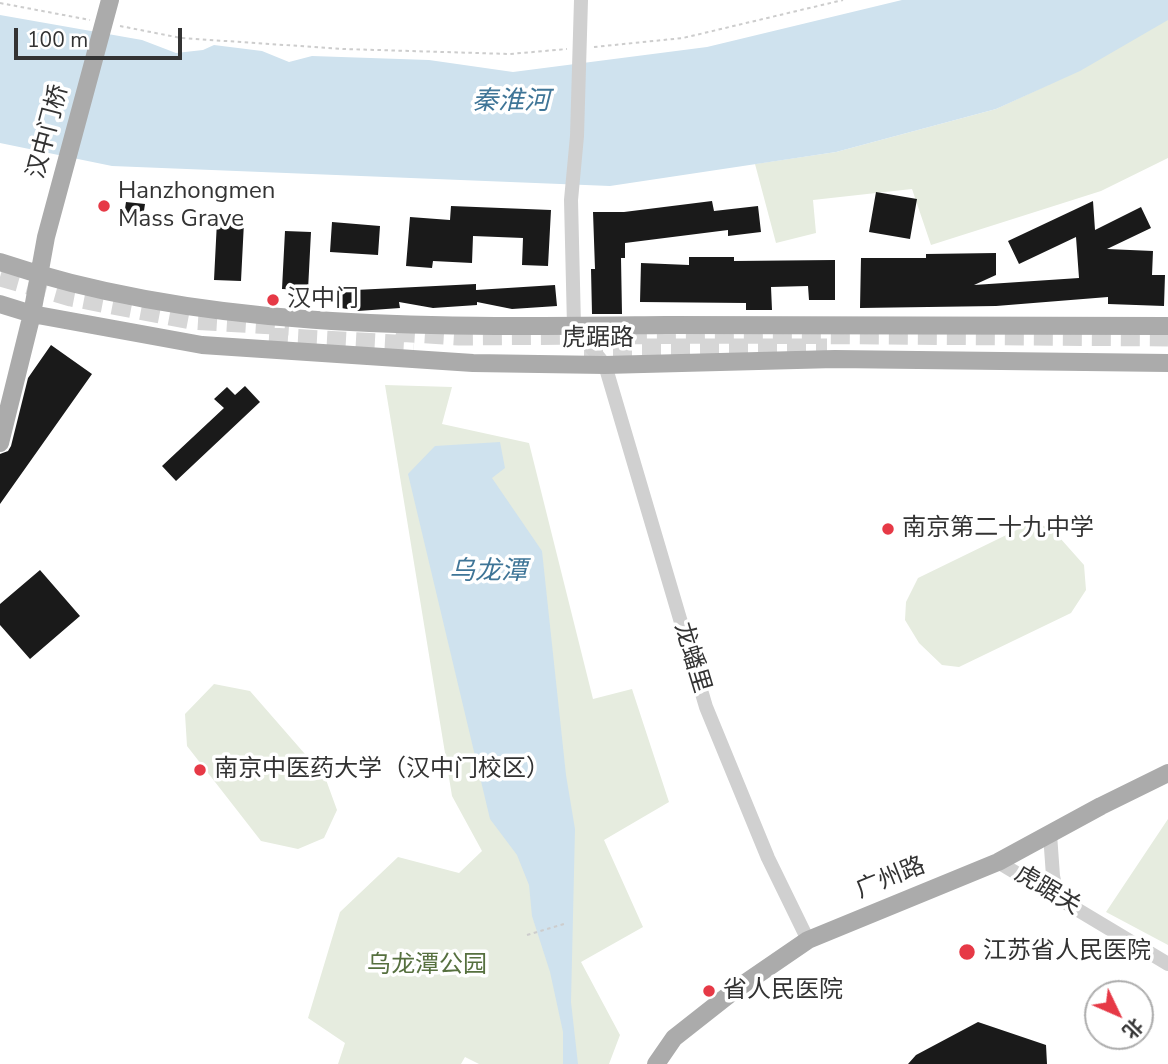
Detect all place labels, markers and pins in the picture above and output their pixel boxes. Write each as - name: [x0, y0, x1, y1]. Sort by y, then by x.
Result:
- place label: Hanzhongmen Mass Grave: [118, 178, 275, 234]
- marker: Hanzhongmen Mass Grave: [96, 198, 112, 214]
- place label: 汉中门: [287, 286, 359, 314]
- marker: 汉中门: [265, 292, 281, 308]
- place label: 南京第二十九中学: [902, 515, 1094, 543]
- marker: 南京第二十九中学: [880, 521, 896, 537]
- place label: 南京中医药大学（汉中门校区）: [214, 756, 550, 784]
- marker: 南京中医药大学（汉中门校区）: [192, 762, 208, 778]
- place label: 江苏省人民医院: [983, 938, 1151, 966]
- marker: 江苏省人民医院: [957, 942, 977, 962]
- place label: 省人民医院: [723, 977, 843, 1005]
- marker: 省人民医院: [701, 983, 717, 999]

